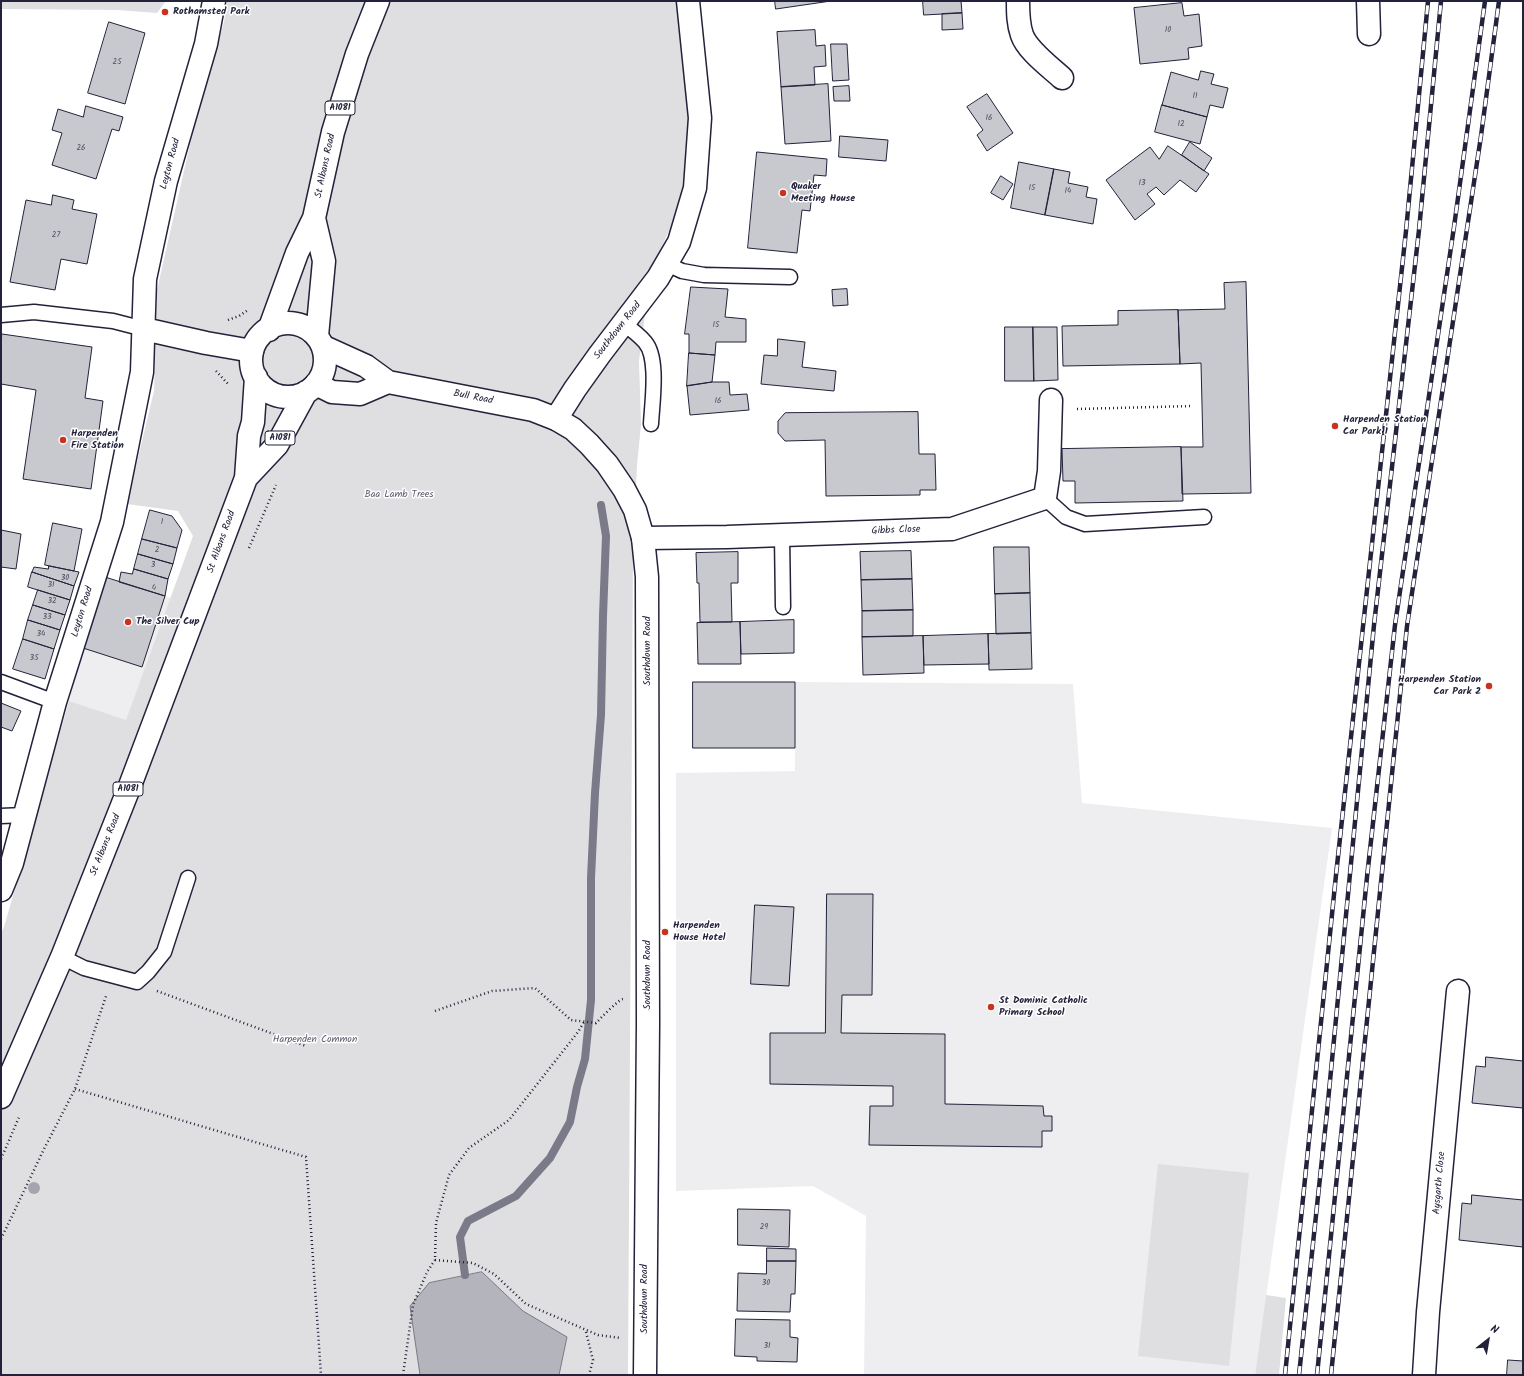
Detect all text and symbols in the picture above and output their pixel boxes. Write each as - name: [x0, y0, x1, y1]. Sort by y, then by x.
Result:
- place label: Rothamsted Park: [173, 6, 249, 18]
- marker: Rothamsted Park: [160, 7, 170, 17]
- house number: 10: [1165, 26, 1171, 36]
- house number: 25: [113, 58, 121, 68]
- house number: 11: [1192, 92, 1198, 102]
- road number: A1081: [325, 101, 355, 115]
- house number: 16: [986, 114, 992, 124]
- house number: 12: [1177, 120, 1185, 130]
- street label: St Albans Road: [313, 133, 339, 199]
- street label: Leyton Road: [158, 137, 184, 191]
- house number: 26: [76, 144, 86, 154]
- house number: 13: [1138, 179, 1146, 189]
- place label: Quaker Meeting House: [791, 181, 855, 204]
- house number: 15: [1029, 184, 1035, 194]
- house number: 14: [1065, 187, 1071, 197]
- marker: Quaker Meeting House: [778, 188, 788, 198]
- house number: 27: [52, 231, 60, 241]
- street label: Southdown Road: [592, 300, 644, 362]
- house number: 15: [713, 321, 719, 331]
- street label: Bull Road: [452, 388, 494, 408]
- house number: 16: [715, 397, 721, 407]
- place label: Harpenden Station Car Park 1: [1343, 414, 1426, 438]
- marker: Harpenden Station Car Park 1: [1330, 421, 1340, 431]
- place label: Harpenden Fire Station: [71, 428, 124, 452]
- road number: A1081: [265, 431, 295, 445]
- marker: Harpenden Fire Station: [58, 435, 68, 445]
- park label: Baa Lamb Trees: [364, 489, 434, 501]
- street label: St Albans Road: [205, 509, 239, 575]
- house number: 1: [161, 518, 163, 528]
- street label: Gibbs Close: [871, 524, 921, 538]
- house number: 2: [155, 546, 159, 556]
- house number: 3: [151, 561, 155, 571]
- house number: 30: [61, 574, 69, 584]
- house number: 31: [47, 581, 55, 591]
- house number: 4: [152, 584, 156, 594]
- street label: Leyton Road: [70, 585, 96, 639]
- house number: 32: [47, 597, 57, 607]
- house number: 33: [42, 613, 52, 623]
- place label: The Silver Cup: [136, 616, 200, 628]
- street label: Southdown Road: [642, 616, 654, 686]
- marker: The Silver Cup: [123, 617, 133, 627]
- house number: 34: [37, 630, 45, 640]
- house number: 35: [30, 654, 38, 664]
- place label: Harpenden Station Car Park 2: [1398, 674, 1481, 698]
- marker: Harpenden Station Car Park 2: [1484, 681, 1494, 691]
- road number: A1081: [113, 782, 143, 796]
- street label: St Albans Road: [88, 812, 124, 878]
- place label: Harpenden House Hotel: [673, 920, 725, 944]
- marker: Harpenden House Hotel: [660, 927, 670, 937]
- street label: Southdown Road: [642, 940, 654, 1010]
- place label: St Dominic Catholic Primary School: [999, 995, 1088, 1018]
- marker: St Dominic Catholic Primary School: [986, 1002, 996, 1012]
- park label: Harpenden Common: [273, 1034, 357, 1046]
- street label: Aysgarth Close: [1431, 1151, 1449, 1215]
- house number: 29: [760, 1223, 768, 1233]
- street label: Southdown Road: [639, 1264, 651, 1334]
- house number: 30: [762, 1279, 770, 1289]
- north arrow: [1468, 1320, 1508, 1360]
- text: N: [1487, 1320, 1502, 1339]
- house number: 31: [763, 1342, 771, 1352]

